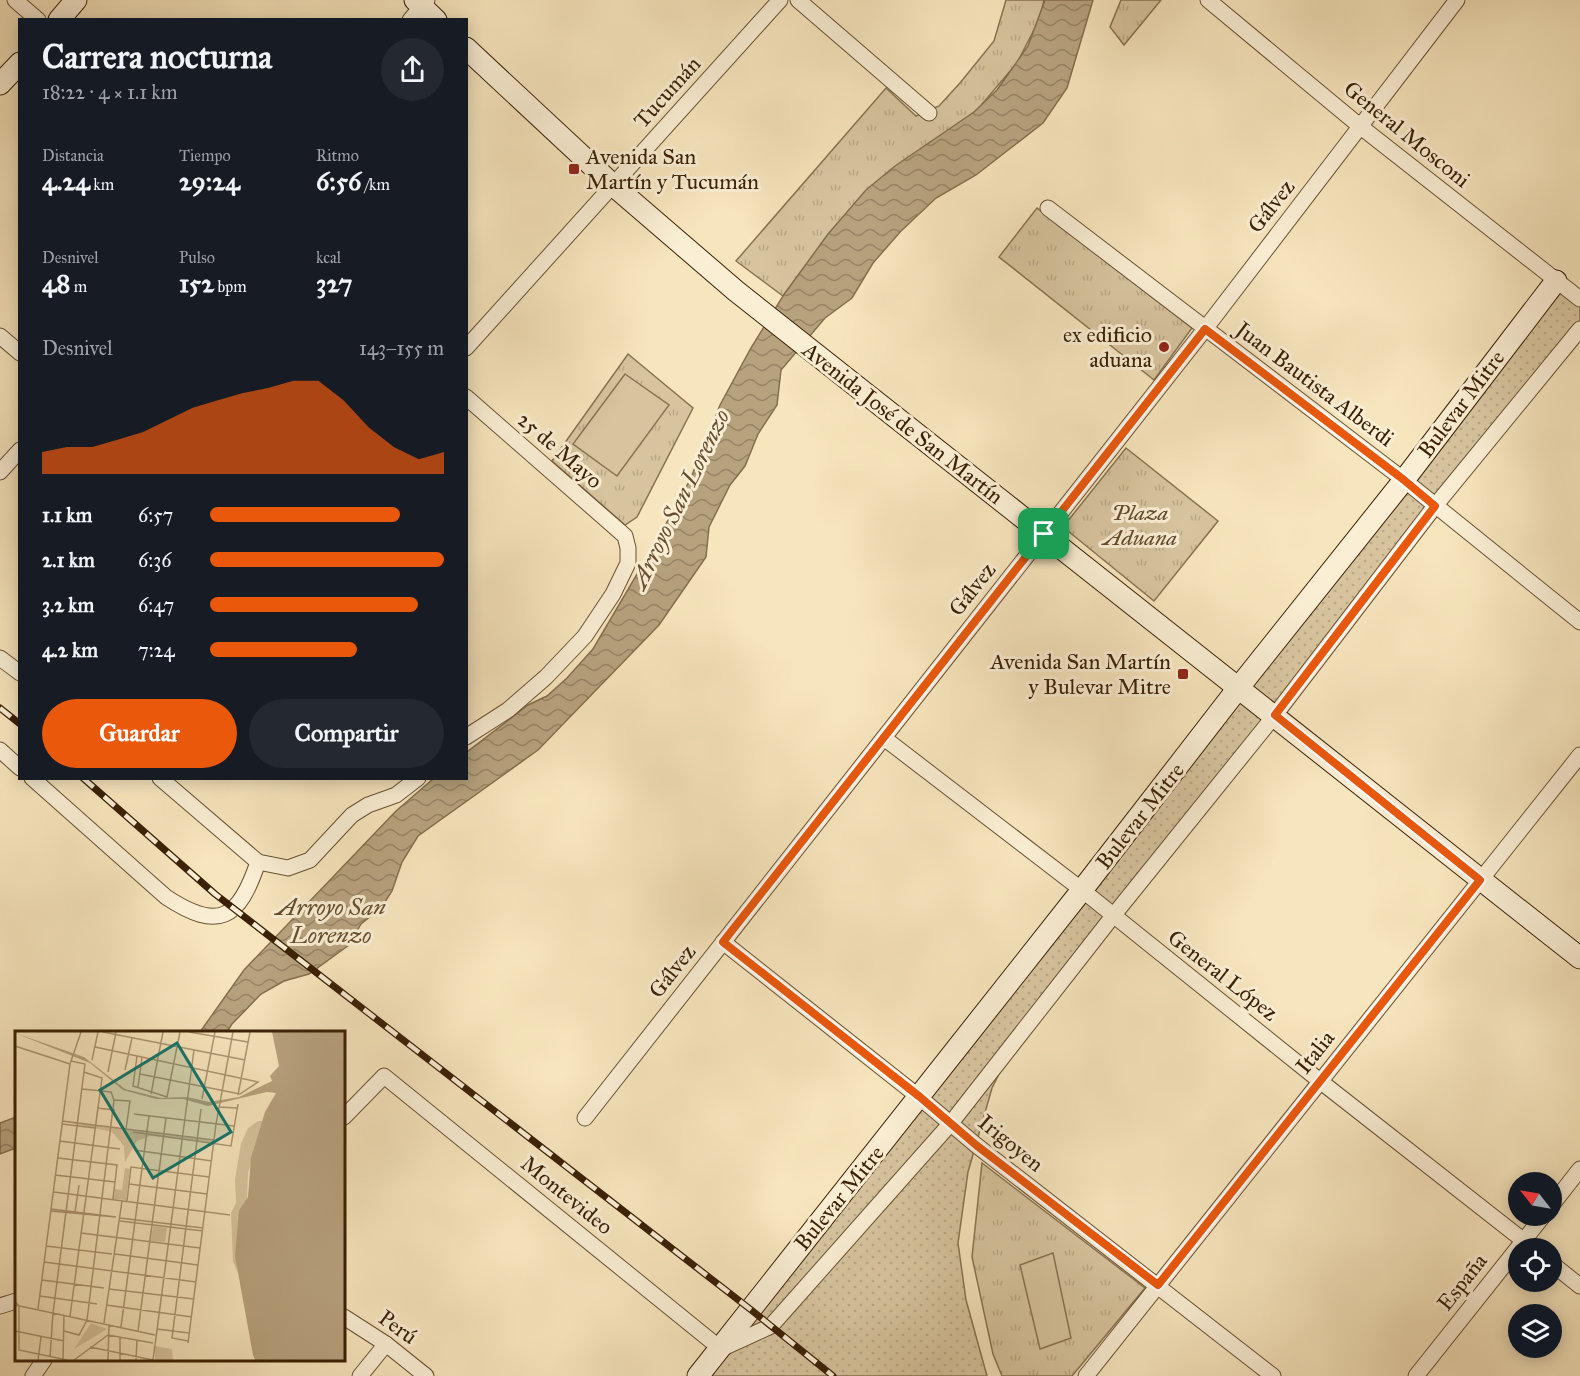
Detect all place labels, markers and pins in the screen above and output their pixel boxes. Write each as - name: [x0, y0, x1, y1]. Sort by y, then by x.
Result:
- place label: Avenida San Martín y Tucumán: [585, 143, 759, 195]
- marker: Avenida San Martín y Tucumán: [567, 162, 581, 176]
- place label: ex edificio aduana: [1063, 321, 1153, 373]
- marker: ex edificio aduana: [1157, 340, 1171, 354]
- pin: [1018, 508, 1069, 559]
- place label: Avenida San Martín y Bulevar Mitre: [989, 648, 1171, 700]
- marker: Avenida San Martín y Bulevar Mitre: [1176, 667, 1190, 681]

